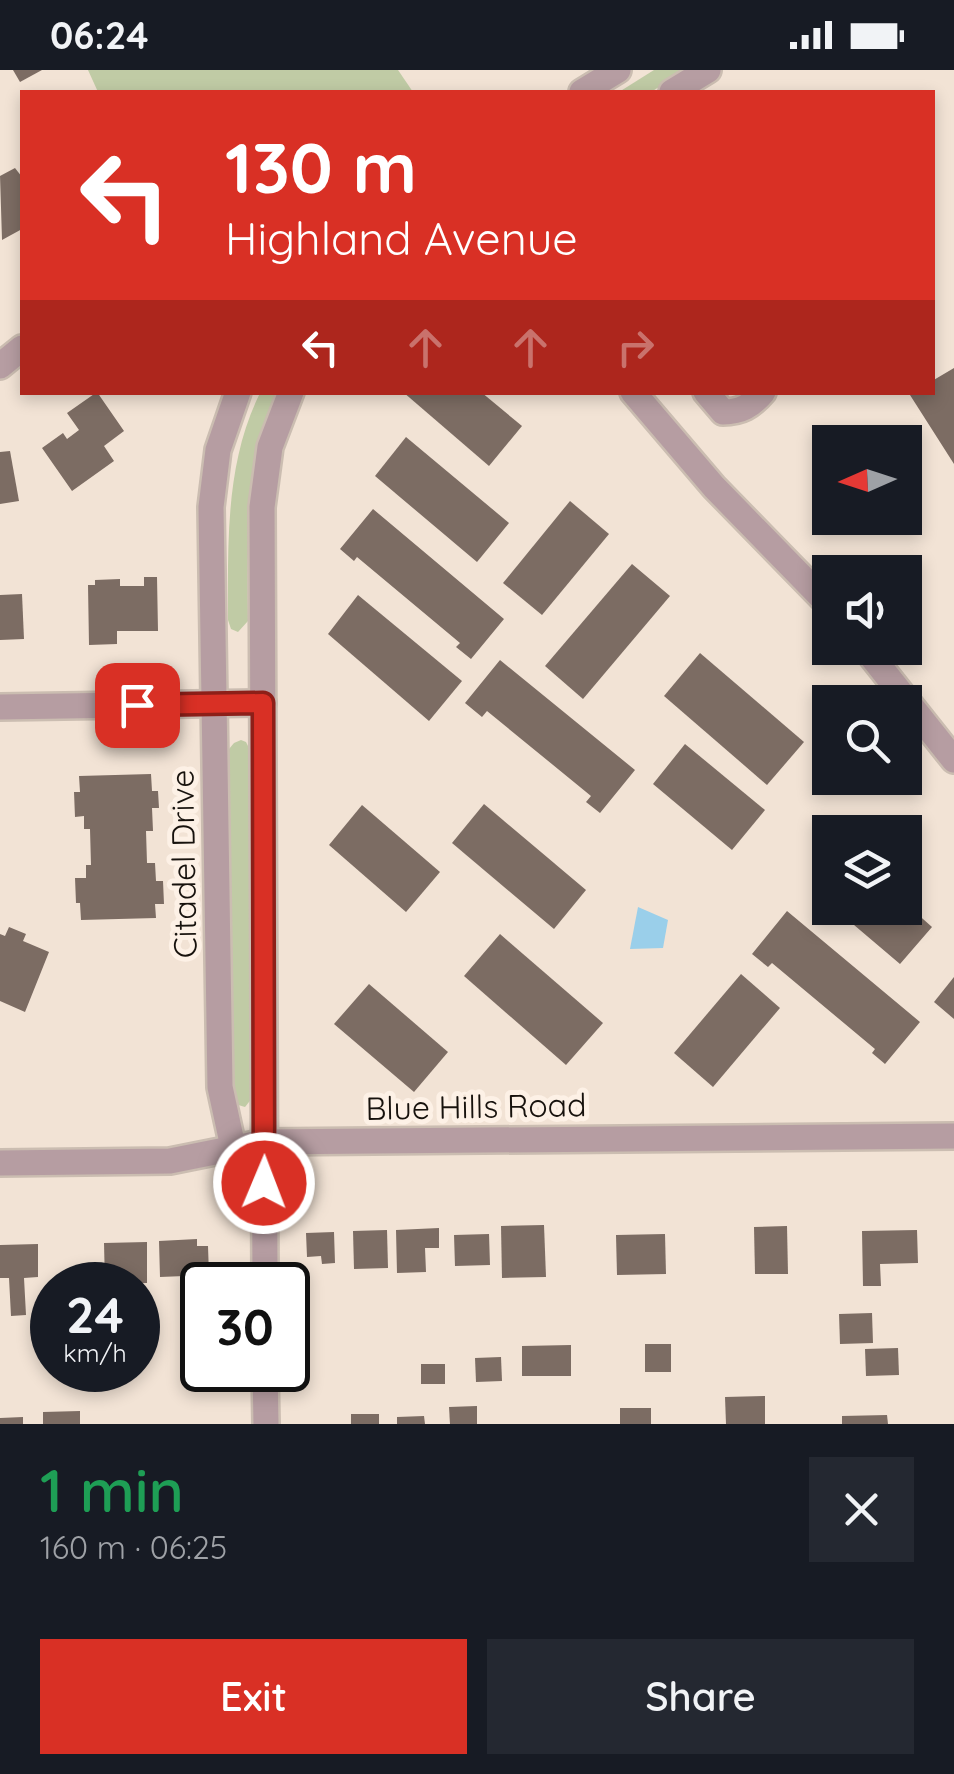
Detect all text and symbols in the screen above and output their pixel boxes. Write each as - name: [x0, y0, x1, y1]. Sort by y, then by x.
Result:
- text: 06:24: [50, 11, 149, 59]
- text: 130 m: [225, 123, 417, 211]
- icon: left: [60, 130, 190, 260]
- text: Highland Avenue: [225, 210, 578, 266]
- icon: left: [293, 320, 348, 375]
- icon: ahead: [398, 320, 453, 375]
- icon: ahead: [503, 320, 558, 375]
- icon: right: [608, 320, 663, 375]
- north arrow: [812, 425, 922, 535]
- map controls: [812, 425, 922, 925]
- button: sound: [812, 555, 922, 665]
- pin: [95, 663, 180, 748]
- icon: arrive: [110, 678, 165, 733]
- button: search: [812, 685, 922, 795]
- street label: Citadel Drive: [161, 769, 205, 959]
- button: layers: [812, 815, 922, 925]
- street label: Blue Hills Road: [365, 1084, 587, 1128]
- position arrow: [212, 1131, 316, 1235]
- speed limit sign: 30: [180, 1262, 310, 1392]
- text: 24: [66, 1283, 124, 1346]
- text: km/h: [63, 1337, 127, 1368]
- text: 1 min: [40, 1452, 184, 1527]
- button: close: [809, 1457, 914, 1562]
- text: 160 m · 06:25: [40, 1527, 227, 1567]
- button: Exit: [40, 1639, 467, 1754]
- button: Share: [487, 1639, 914, 1754]

